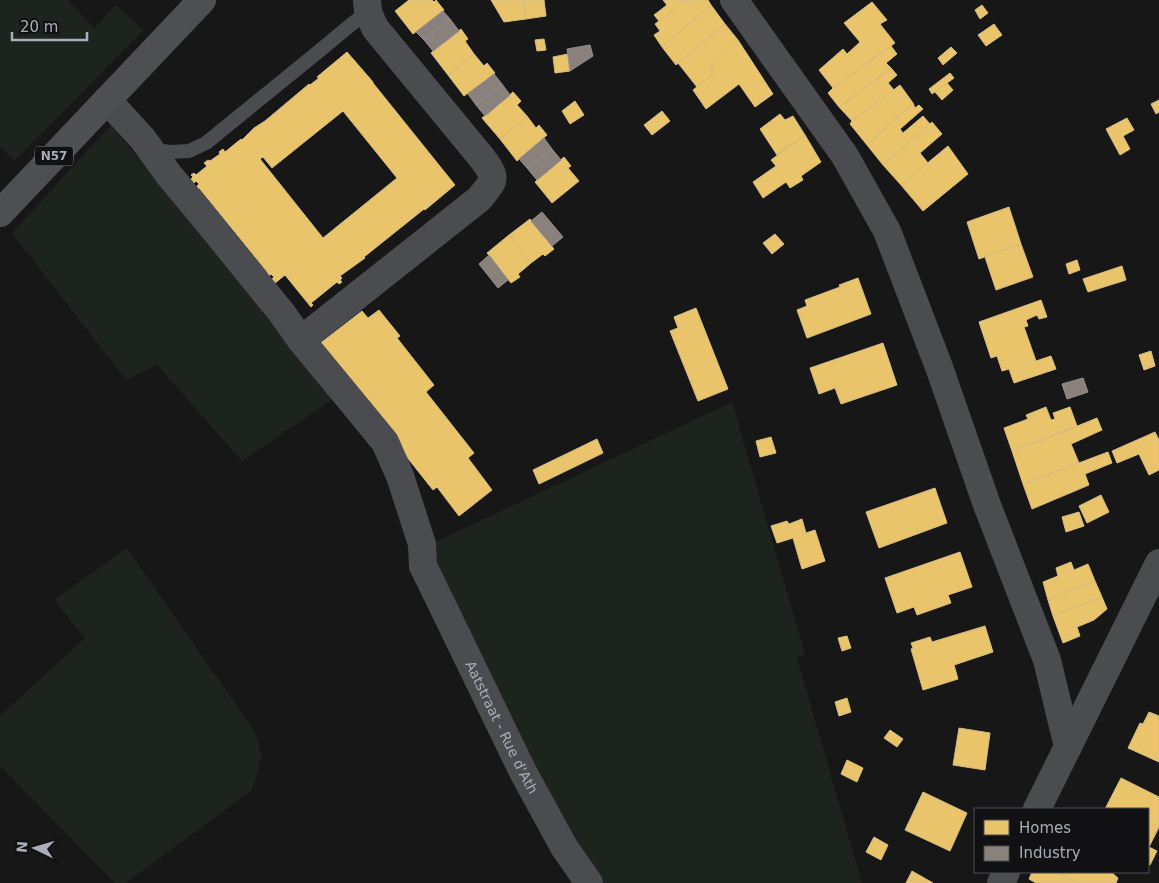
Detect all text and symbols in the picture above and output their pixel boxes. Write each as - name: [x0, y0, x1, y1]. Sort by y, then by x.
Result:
- scale bar: [12, 10, 88, 42]
- text: 20 m: [20, 18, 58, 36]
- road number: N57: [35, 146, 73, 166]
- street label: Aatstraat - Rue d'Ath: [462, 658, 541, 797]
- legend: [974, 808, 1149, 873]
- text: Homes: [1019, 819, 1071, 837]
- north arrow: [10, 823, 60, 873]
- text: N: [14, 840, 31, 853]
- text: Industry: [1019, 844, 1081, 862]

